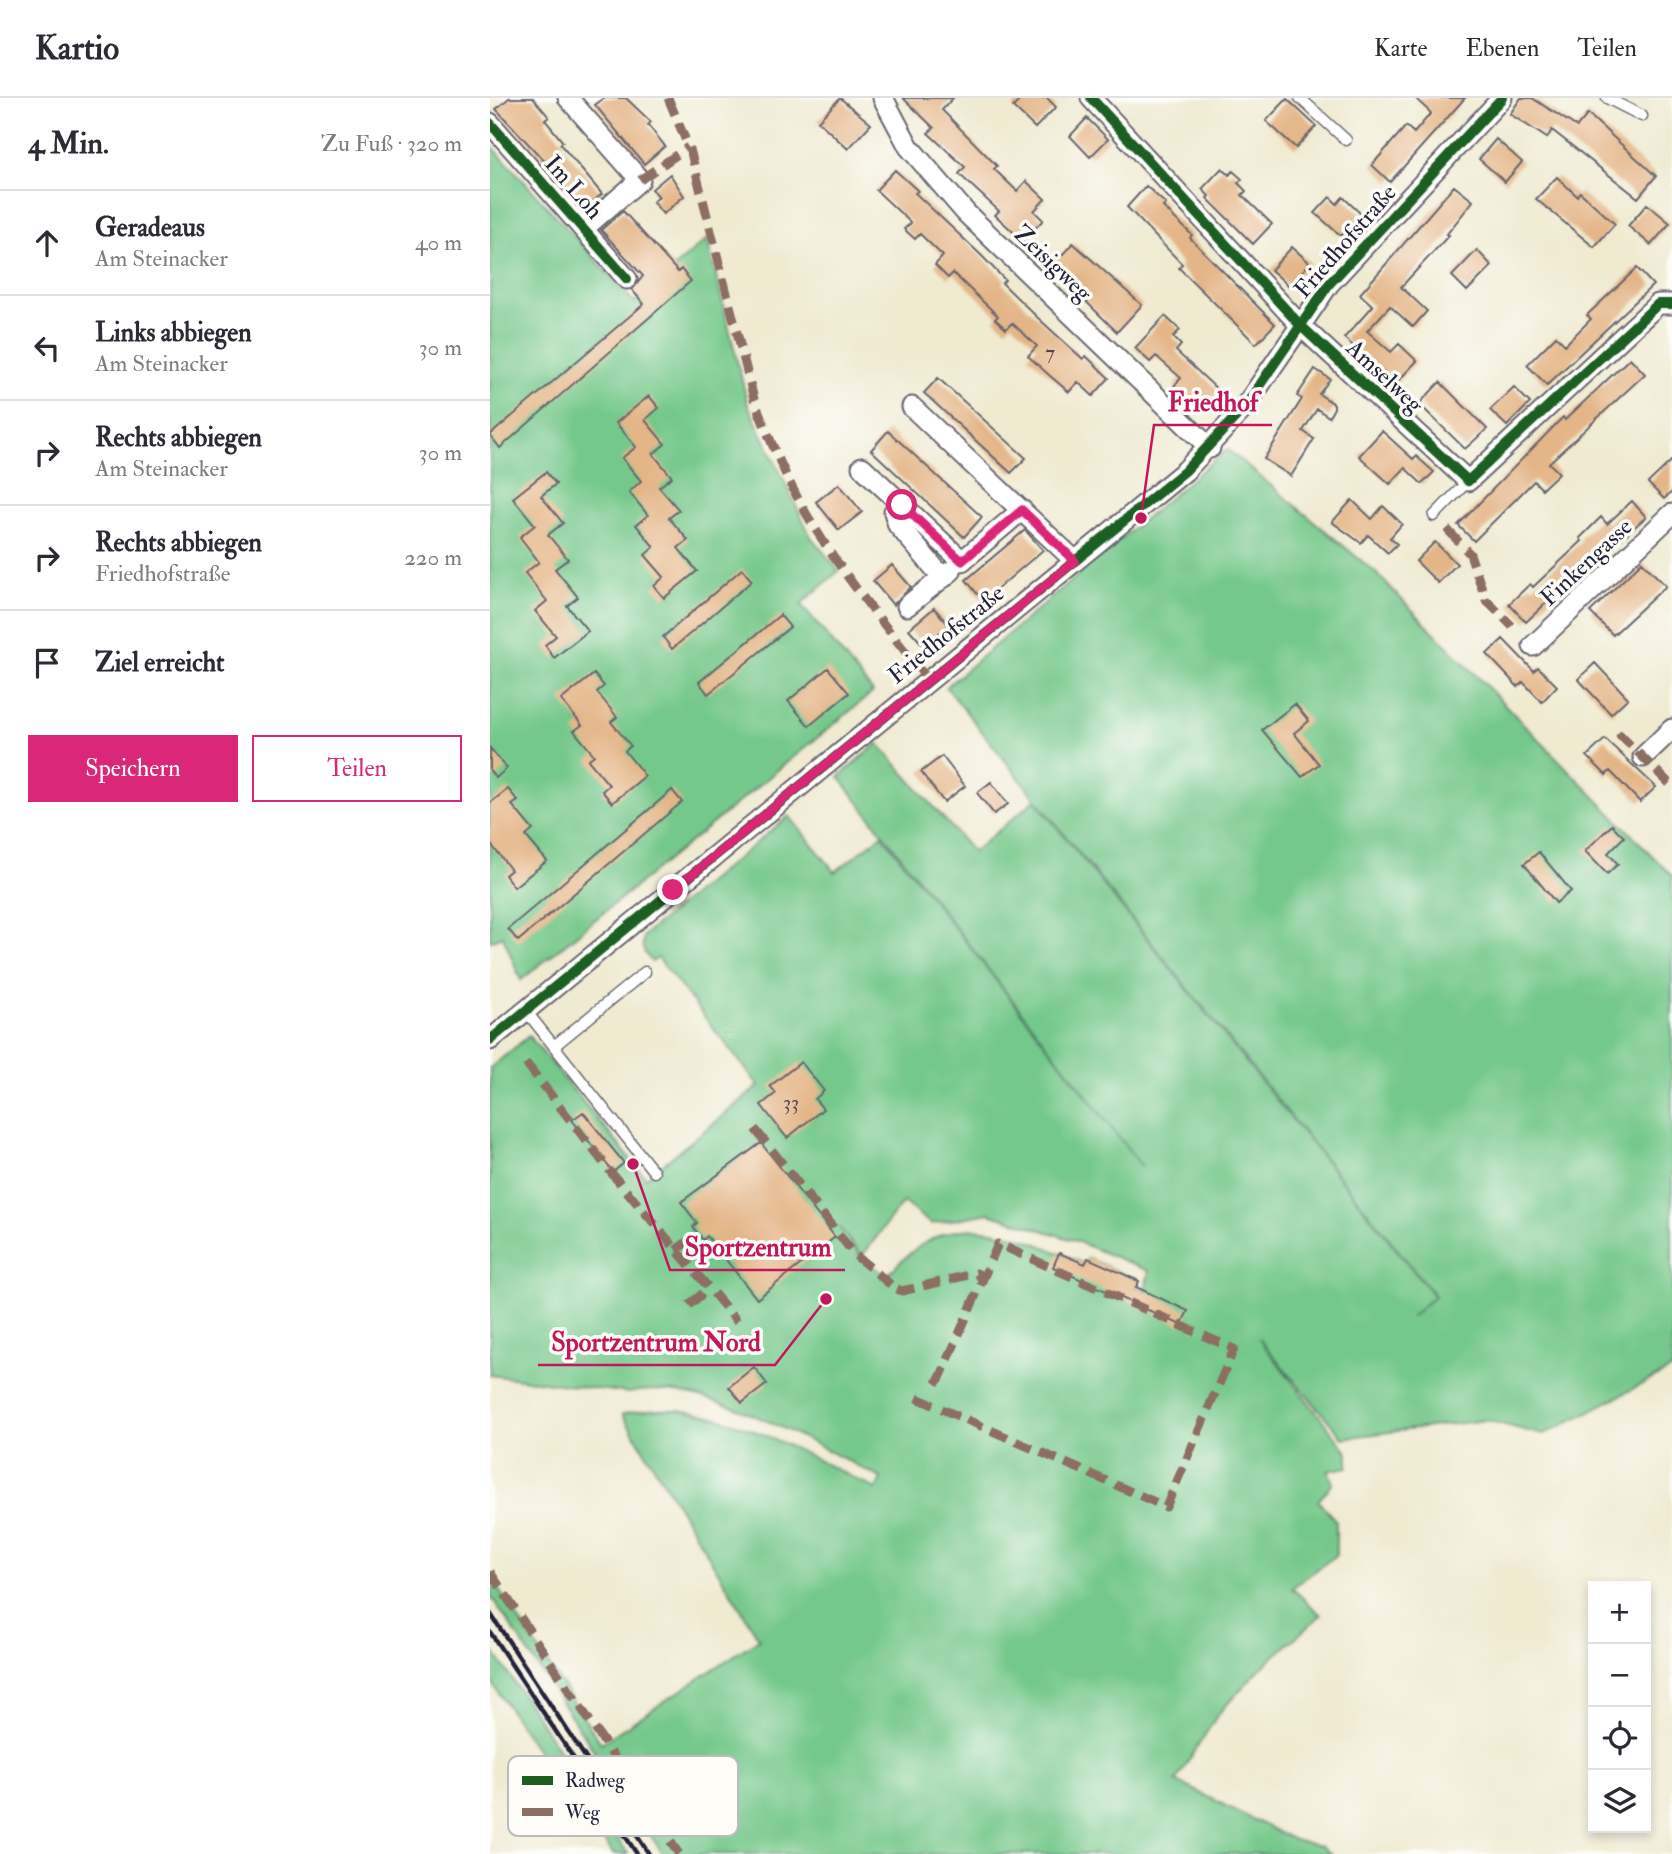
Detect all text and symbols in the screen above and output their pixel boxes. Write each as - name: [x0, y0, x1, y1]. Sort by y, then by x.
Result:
- text: Kartio: [35, 28, 119, 69]
- text: Karte: [1374, 33, 1427, 64]
- text: Ebenen: [1465, 33, 1539, 64]
- text: Teilen: [1577, 33, 1637, 64]
- text: 4 Min.: [28, 125, 109, 162]
- text: Zu Fuß · 320 m: [321, 129, 462, 158]
- street label: Im Loh: [537, 149, 610, 226]
- street label: Friedhofstraße: [1287, 178, 1403, 305]
- text: Geradeaus: [95, 212, 205, 244]
- street label: Zeisigweg: [1007, 218, 1099, 309]
- icon: ahead: [28, 224, 66, 262]
- text: 40 m: [415, 228, 462, 257]
- text: Am Steinacker: [95, 244, 228, 273]
- text: Links abbiegen: [95, 317, 252, 349]
- icon: left: [28, 329, 66, 367]
- street label: Amselweg: [1339, 332, 1431, 421]
- text: 30 m: [419, 333, 462, 362]
- house number: 7: [1045, 339, 1055, 366]
- text: Am Steinacker: [95, 349, 228, 378]
- callout: Friedhof: [1154, 378, 1272, 425]
- text: Friedhof: [1168, 387, 1263, 419]
- text: Rechts abbiegen: [95, 422, 262, 454]
- icon: right: [28, 434, 66, 472]
- text: 30 m: [419, 438, 462, 467]
- text: Am Steinacker: [95, 454, 228, 483]
- route start: [886, 489, 917, 520]
- street label: Finkengasse: [1534, 512, 1639, 613]
- text: Rechts abbiegen: [95, 527, 262, 559]
- icon: right: [28, 539, 66, 577]
- text: 220 m: [404, 543, 462, 572]
- text: Friedhofstraße: [95, 559, 230, 588]
- street label: Friedhofstraße: [882, 578, 1011, 691]
- icon: arrive: [28, 644, 66, 682]
- text: Ziel erreicht: [95, 647, 225, 679]
- button: Speichern: [28, 735, 238, 802]
- button: Teilen: [252, 735, 462, 802]
- route end: [657, 874, 688, 905]
- house number: 33: [783, 1089, 799, 1116]
- callout: Sportzentrum: [670, 1223, 845, 1270]
- text: Sportzentrum: [685, 1232, 832, 1265]
- callout: Sportzentrum Nord: [538, 1318, 775, 1365]
- text: Sportzentrum Nord: [551, 1327, 761, 1360]
- map controls: [1588, 1581, 1651, 1833]
- button: +: [1588, 1581, 1651, 1644]
- button: −: [1588, 1644, 1651, 1707]
- button: locate: [1588, 1707, 1651, 1770]
- legend: [508, 1756, 738, 1836]
- text: Radweg: [565, 1769, 625, 1793]
- button: layers: [1588, 1770, 1651, 1833]
- text: Weg: [564, 1801, 601, 1825]

